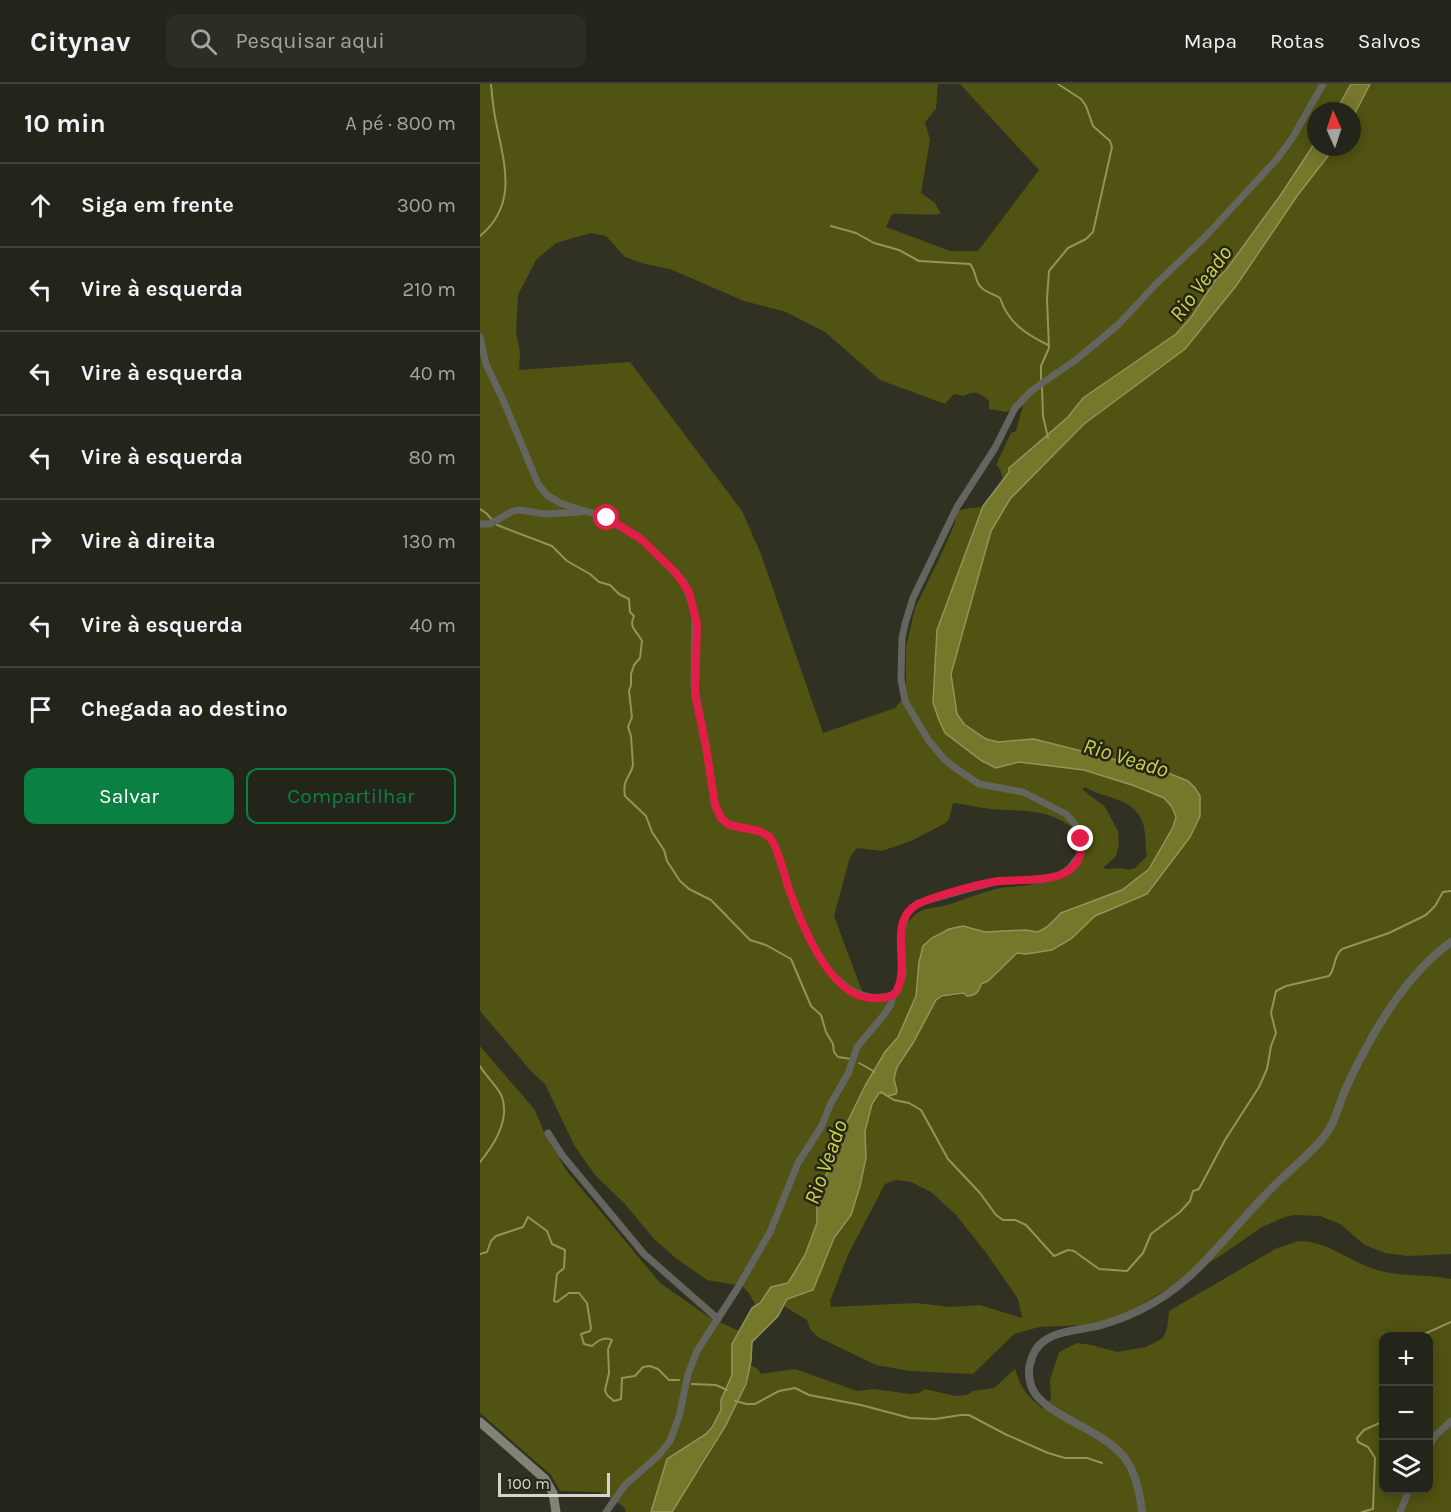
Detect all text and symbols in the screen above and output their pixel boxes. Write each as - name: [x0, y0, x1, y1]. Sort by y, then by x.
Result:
- search box: [166, 14, 586, 68]
- text: Citynav: [30, 25, 130, 58]
- icon: search: [187, 25, 220, 58]
- text: Pesquisar aqui: [235, 28, 385, 54]
- text: Mapa: [1184, 29, 1237, 53]
- text: Rotas: [1270, 29, 1325, 53]
- text: Salvos: [1358, 29, 1421, 53]
- north arrow: [1307, 102, 1361, 156]
- text: 10 min: [24, 108, 106, 139]
- text: A pé · 800 m: [345, 112, 456, 135]
- icon: ahead: [24, 189, 57, 222]
- text: Siga em frente: [81, 192, 234, 218]
- text: 300 m: [397, 194, 456, 217]
- water label: Rio Veado: [1164, 241, 1238, 327]
- icon: left: [24, 273, 57, 306]
- text: Vire à esquerda: [81, 276, 243, 302]
- text: 210 m: [402, 278, 456, 301]
- icon: left: [24, 357, 57, 390]
- text: Vire à esquerda: [81, 360, 243, 386]
- text: 40 m: [410, 362, 456, 385]
- icon: left: [24, 441, 57, 474]
- text: Vire à esquerda: [81, 444, 243, 470]
- text: 80 m: [408, 446, 456, 469]
- route start: [593, 504, 619, 530]
- icon: right: [24, 525, 57, 558]
- text: Vire à direita: [81, 528, 216, 554]
- text: 130 m: [402, 530, 456, 553]
- icon: left: [24, 609, 57, 642]
- text: Vire à esquerda: [81, 612, 243, 638]
- text: 40 m: [410, 614, 456, 637]
- icon: arrive: [24, 693, 57, 726]
- text: Chegada ao destino: [81, 696, 288, 722]
- water label: Rio Veado: [1080, 733, 1172, 783]
- button: Salvar: [24, 768, 234, 824]
- button: Compartilhar: [246, 768, 456, 824]
- route end: [1067, 825, 1093, 851]
- water label: Rio Veado: [799, 1116, 853, 1208]
- map controls: [1379, 1332, 1433, 1494]
- button: +: [1379, 1332, 1433, 1386]
- button: −: [1379, 1386, 1433, 1440]
- button: layers: [1379, 1440, 1433, 1494]
- scale bar: [498, 1470, 610, 1498]
- text: 100 m: [507, 1474, 550, 1493]

